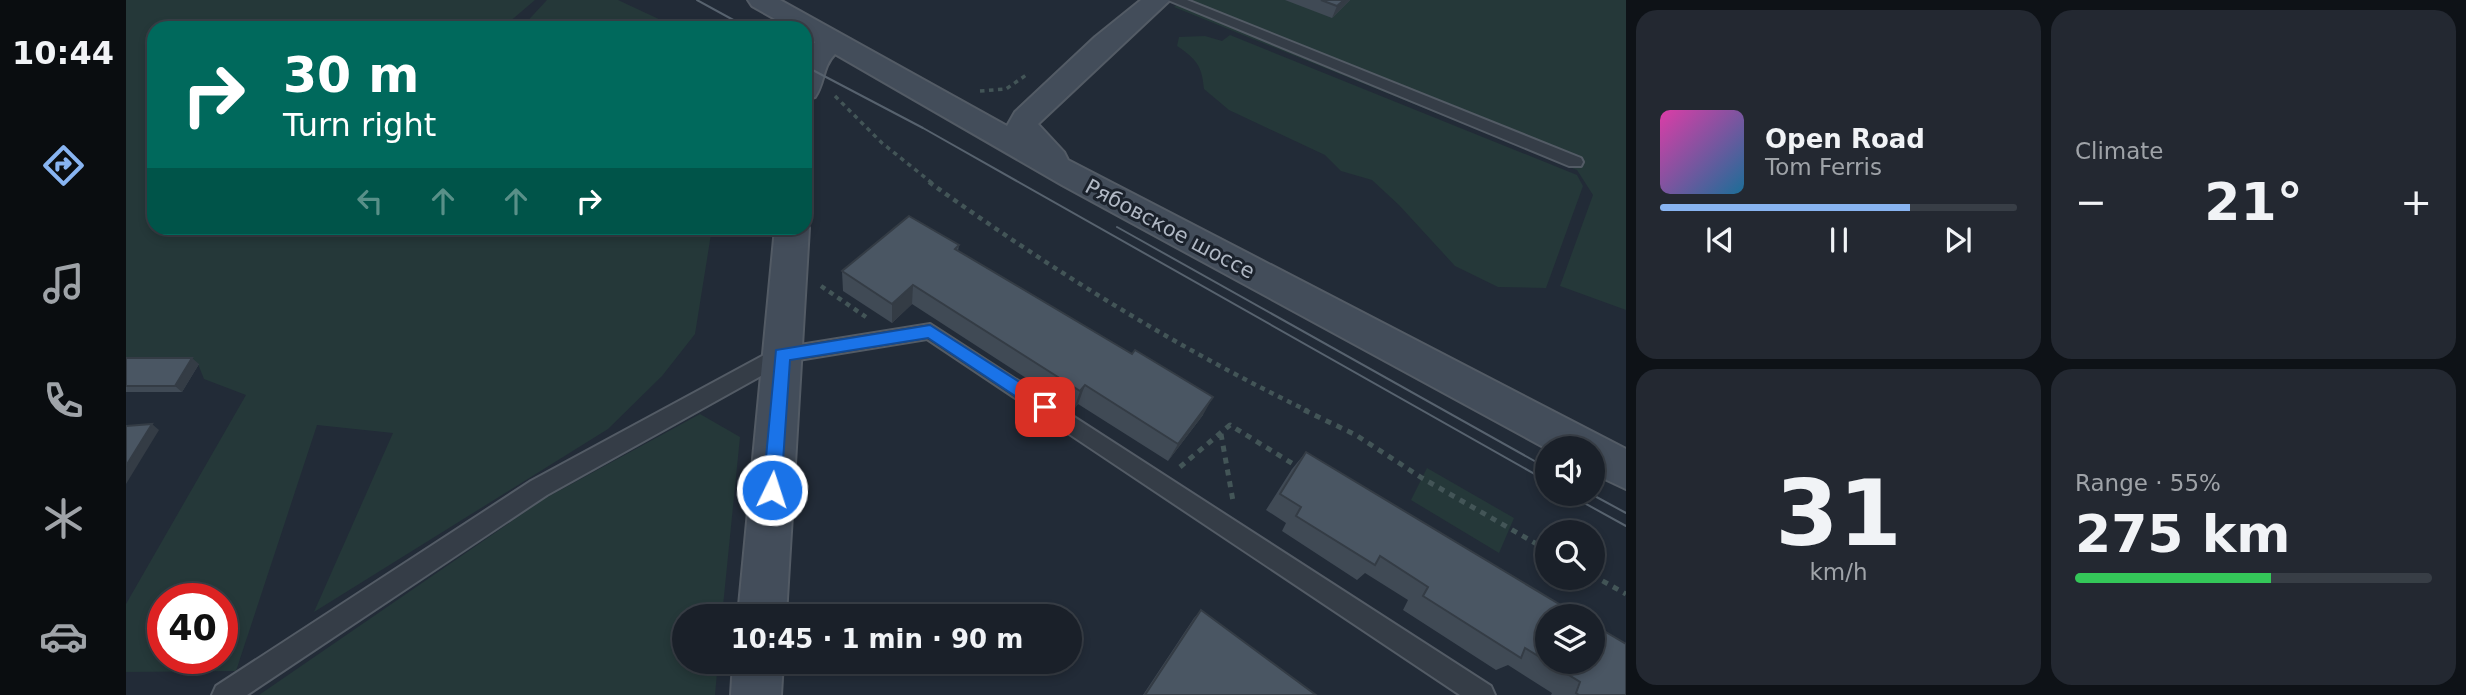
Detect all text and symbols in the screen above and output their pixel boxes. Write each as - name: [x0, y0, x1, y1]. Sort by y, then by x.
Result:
- text: 10:44: [12, 34, 114, 72]
- text: 30 m: [283, 47, 419, 104]
- icon: right: [168, 49, 259, 140]
- text: Turn right: [283, 106, 436, 144]
- text: Open Road: [1765, 124, 1925, 154]
- text: Climate: [2075, 138, 2164, 164]
- icon: directions: [39, 141, 88, 190]
- text: Tom Ferris: [1765, 154, 1882, 180]
- text: 21°: [2204, 172, 2303, 232]
- street label: Рябовское шоссе: [1081, 174, 1259, 284]
- text: −: [2075, 180, 2107, 224]
- text: +: [2400, 180, 2432, 224]
- icon: left: [351, 182, 389, 220]
- icon: ahead: [424, 182, 462, 220]
- icon: ahead: [497, 182, 535, 220]
- icon: right: [570, 182, 608, 220]
- icon: previous: [1701, 221, 1739, 259]
- icon: pause: [1820, 221, 1858, 259]
- icon: next: [1939, 221, 1977, 259]
- icon: music: [39, 259, 88, 308]
- icon: phone: [39, 376, 88, 425]
- pin: [1015, 377, 1075, 437]
- icon: arrive: [1026, 388, 1064, 426]
- map controls: [1535, 436, 1605, 674]
- button: sound: [1535, 436, 1605, 506]
- position arrow: [735, 453, 809, 527]
- text: 31: [1775, 461, 1902, 566]
- text: Range · 55%: [2075, 470, 2221, 496]
- icon: climate: [39, 494, 88, 543]
- text: 275 km: [2075, 504, 2290, 564]
- button: search: [1535, 520, 1605, 590]
- text: km/h: [1809, 559, 1868, 585]
- speed limit sign: 40: [147, 583, 238, 674]
- button: layers: [1535, 604, 1605, 674]
- icon: car: [39, 612, 88, 661]
- text: 10:45 · 1 min · 90 m: [731, 624, 1023, 654]

